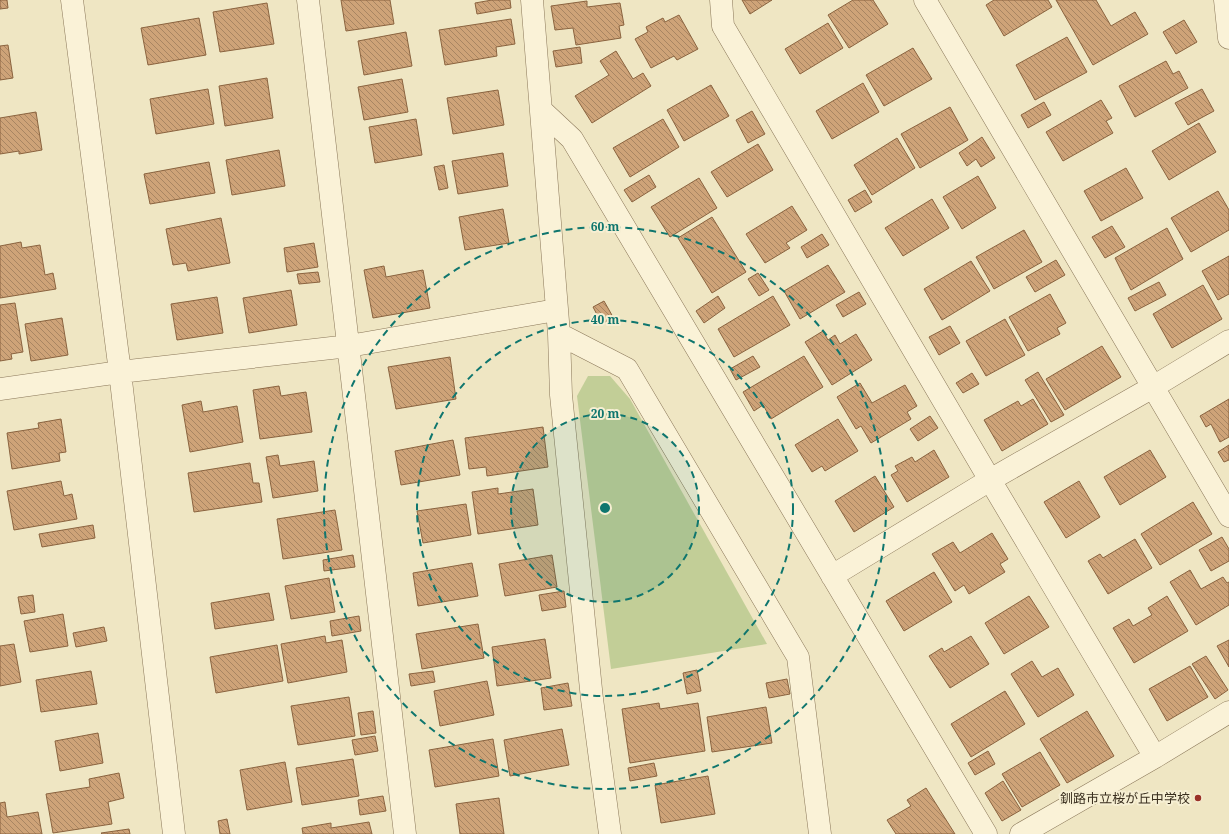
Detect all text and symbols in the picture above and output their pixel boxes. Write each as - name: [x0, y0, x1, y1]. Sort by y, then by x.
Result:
- text: 60 m: [591, 218, 619, 235]
- text: 40 m: [591, 311, 619, 328]
- text: 20 m: [591, 405, 619, 422]
- centre of rings: [598, 501, 612, 515]
- place label: 釧路市立桜が丘中学校: [1060, 789, 1190, 807]
- marker: 釧路市立桜が丘中学校: [1193, 793, 1203, 803]

